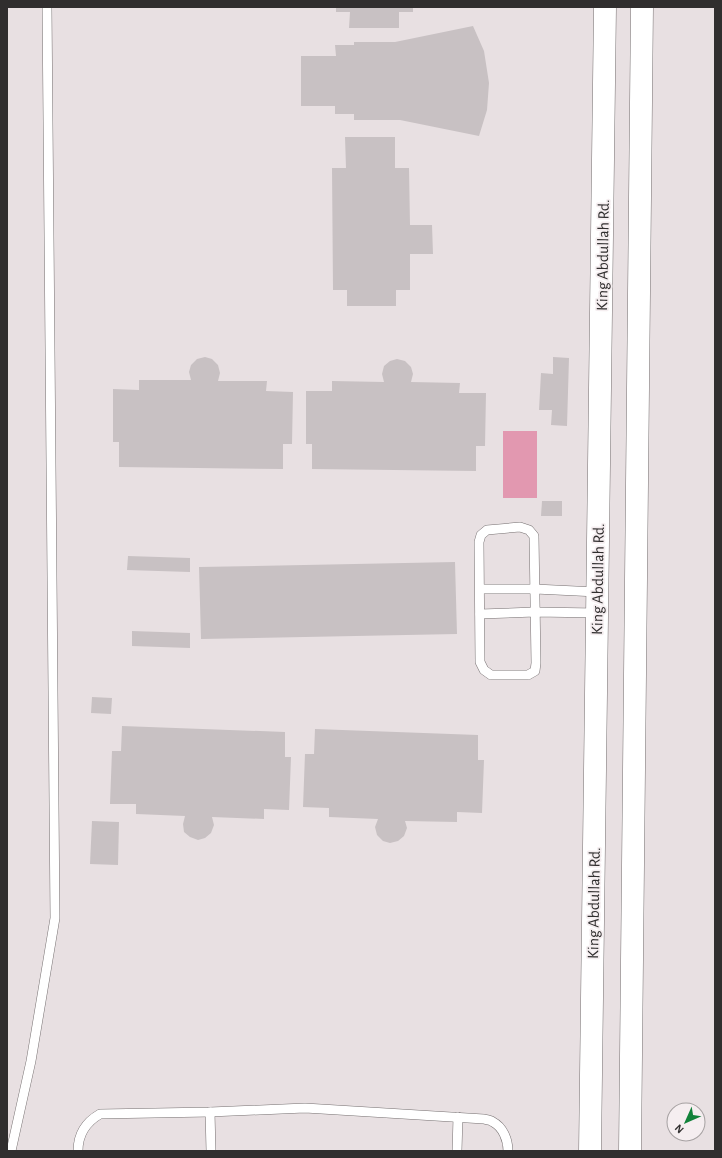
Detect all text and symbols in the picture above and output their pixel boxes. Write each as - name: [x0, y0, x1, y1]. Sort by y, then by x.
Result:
- street label: King Abdullah Rd.: [594, 199, 612, 311]
- street label: King Abdullah Rd.: [589, 523, 607, 635]
- street label: King Abdullah Rd.: [585, 847, 603, 959]
- north arrow: [666, 1102, 706, 1142]
- text: N: [673, 1122, 686, 1135]

